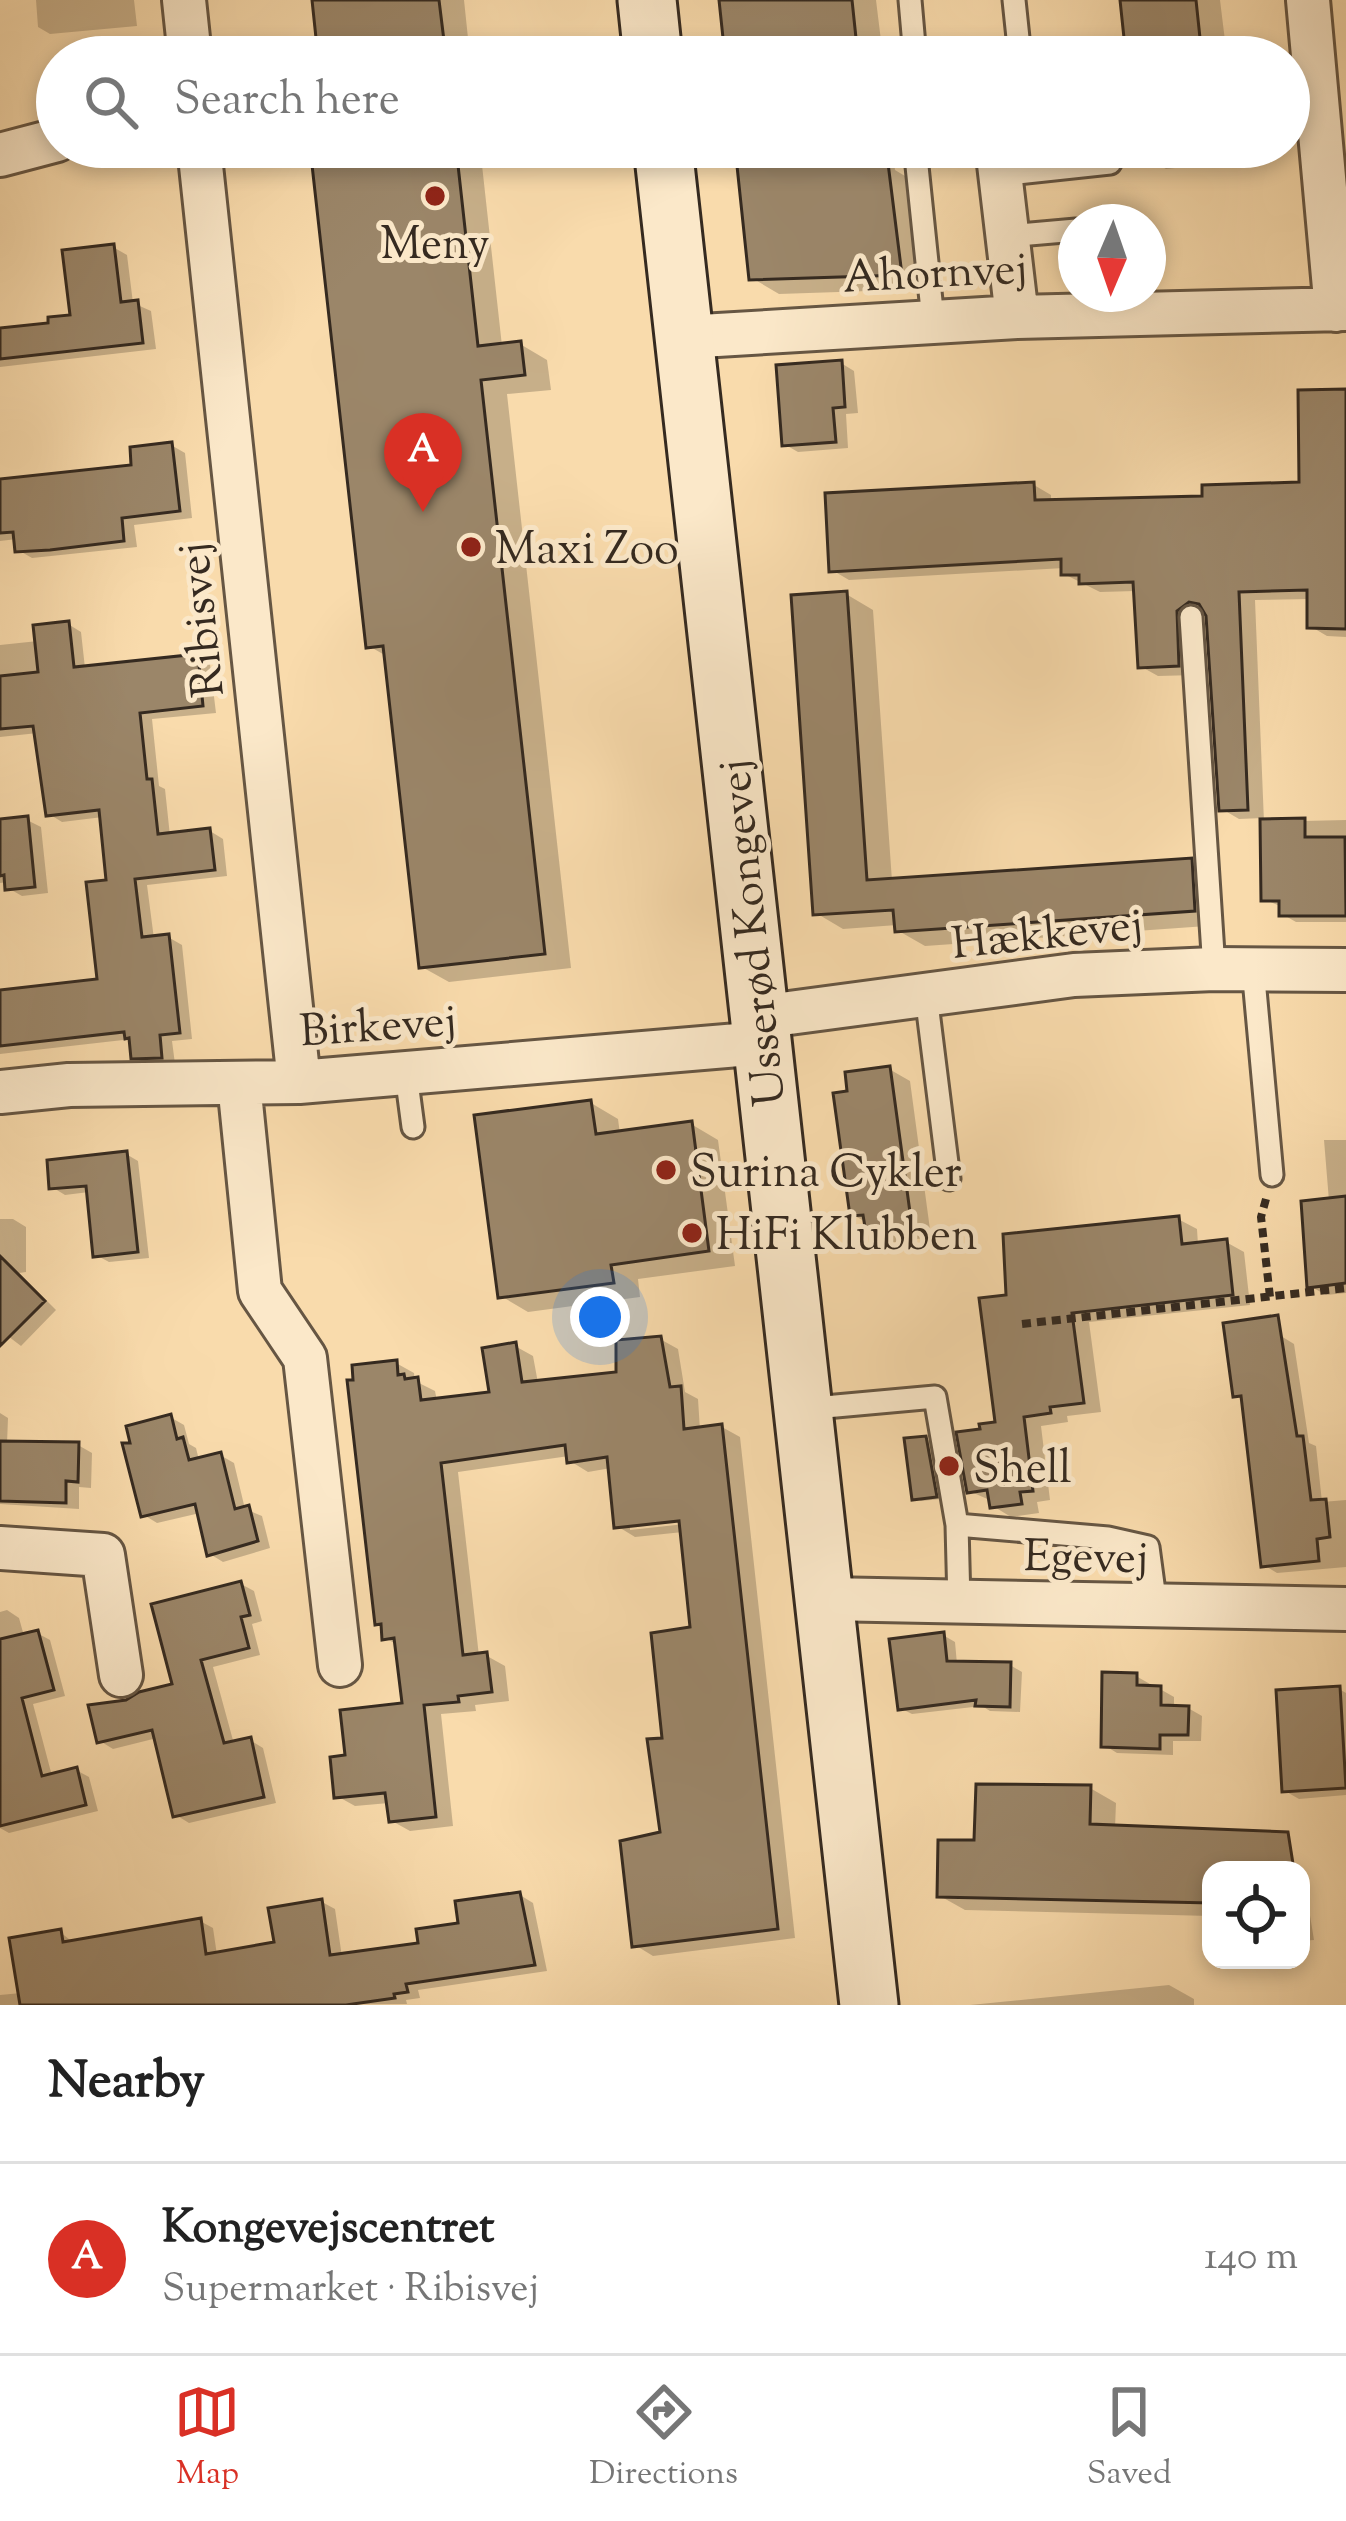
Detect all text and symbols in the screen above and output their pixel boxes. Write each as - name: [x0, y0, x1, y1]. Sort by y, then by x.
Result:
- search box: [36, 36, 1310, 168]
- icon: search: [78, 69, 144, 135]
- text: Search here: [174, 70, 400, 135]
- marker: Meny: [422, 183, 448, 209]
- north arrow: [1058, 204, 1166, 312]
- place label: Meny: [380, 215, 490, 280]
- street label: Ahornvej: [841, 239, 1029, 314]
- pin: A: [384, 413, 462, 512]
- place label: Maxi Zoo: [495, 520, 679, 585]
- marker: Maxi Zoo: [458, 534, 484, 560]
- street label: Ribisvej: [164, 539, 245, 700]
- street label: Usserød Kongevej: [705, 756, 806, 1109]
- street label: Hækkevej: [949, 895, 1146, 980]
- street label: Birkevej: [298, 992, 459, 1067]
- place label: Surina Cykler: [690, 1143, 962, 1208]
- marker: Surina Cykler: [653, 1157, 679, 1183]
- place label: HiFi Klubben: [716, 1206, 978, 1271]
- marker: HiFi Klubben: [679, 1220, 705, 1246]
- your location: [570, 1287, 630, 1347]
- place label: Shell: [973, 1439, 1072, 1504]
- marker: Shell: [936, 1453, 962, 1479]
- street label: Egevej: [1023, 1527, 1149, 1594]
- map controls: [1202, 1861, 1310, 1969]
- button: locate: [1202, 1861, 1310, 1969]
- text: Nearby: [48, 2047, 205, 2120]
- text: Kongevejscentret: [162, 2198, 494, 2263]
- text: A: [71, 2231, 103, 2287]
- text: 140 m: [1204, 2231, 1298, 2287]
- text: Supermarket · Ribisvej: [162, 2263, 539, 2319]
- tab: Map: [174, 2379, 240, 2499]
- tab: Directions: [589, 2379, 738, 2499]
- tab: Saved: [1087, 2379, 1172, 2499]

